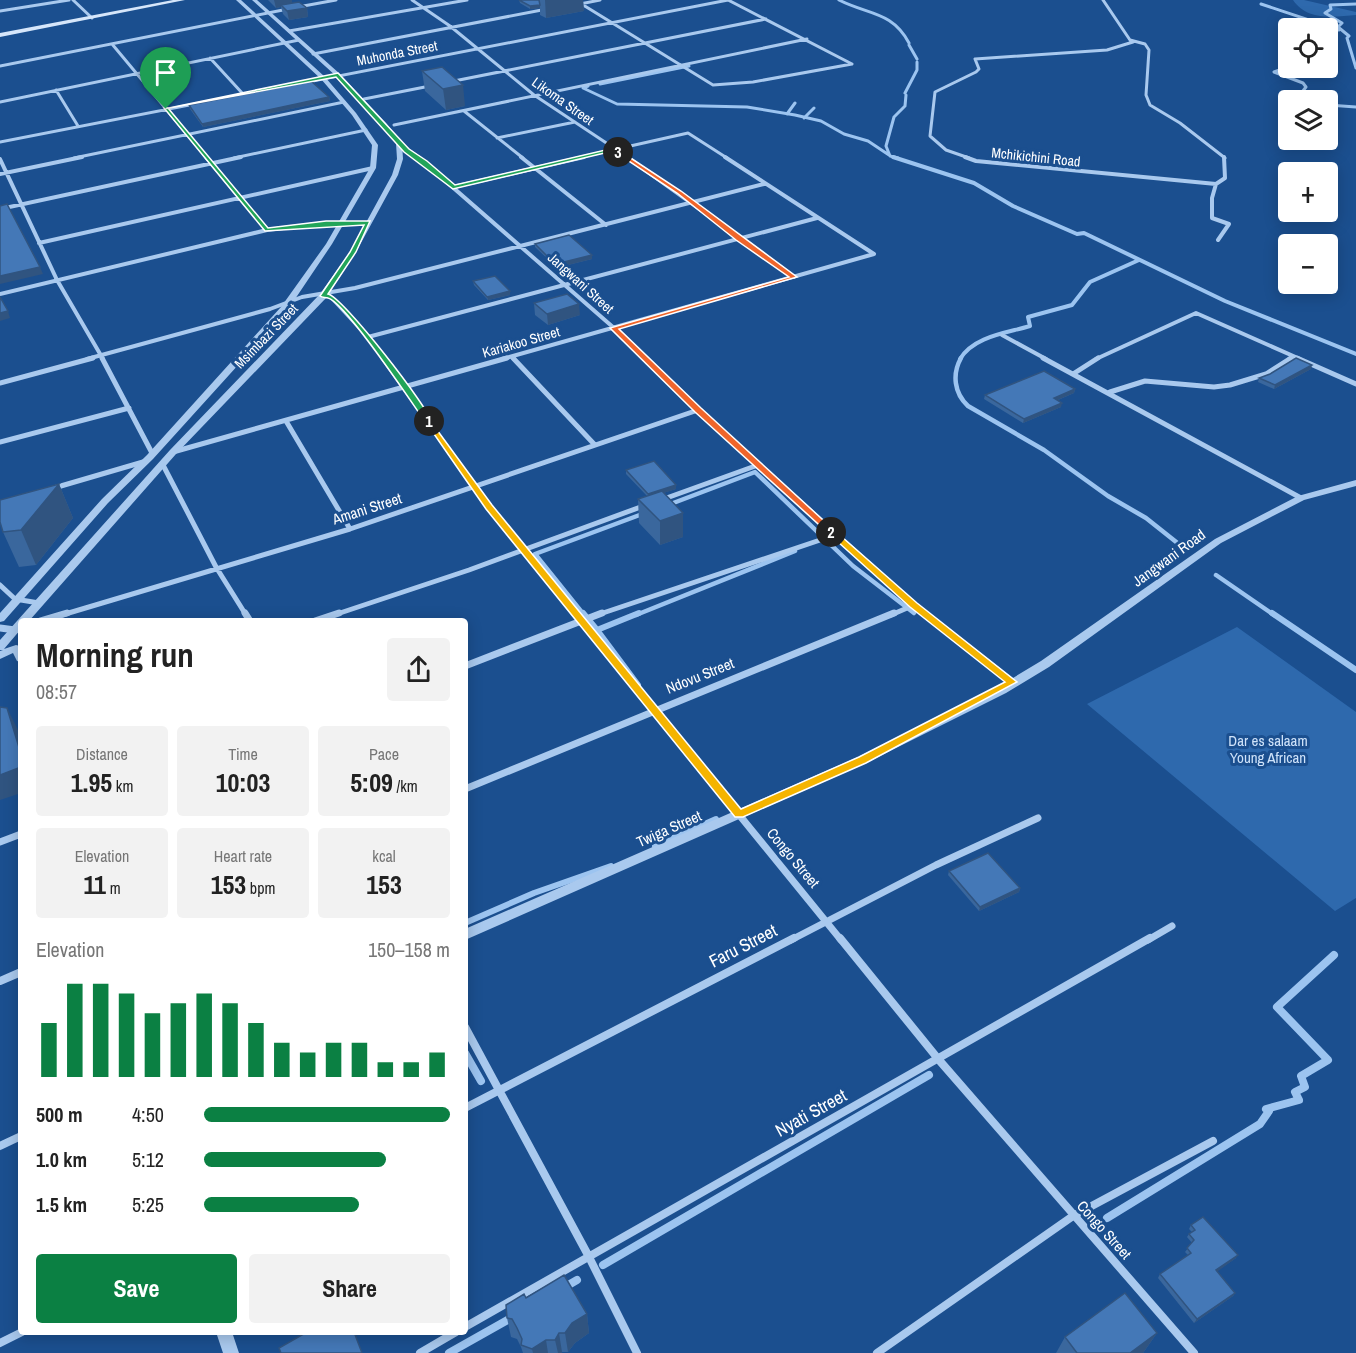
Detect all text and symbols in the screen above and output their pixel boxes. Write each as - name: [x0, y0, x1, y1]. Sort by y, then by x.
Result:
- map controls: [1278, 18, 1338, 294]
- button: locate: [1278, 18, 1338, 78]
- street label: Muhonda Street: [355, 36, 439, 70]
- pin: [140, 47, 191, 109]
- icon: arrive: [149, 56, 182, 89]
- street label: Likoma Street: [529, 73, 597, 129]
- button: layers: [1278, 90, 1338, 150]
- pin: 3: [603, 137, 633, 167]
- text: 3: [614, 141, 622, 163]
- street label: Mchikichini Road: [991, 143, 1081, 171]
- button: +: [1278, 162, 1338, 222]
- button: −: [1278, 234, 1338, 294]
- street label: Jangwani Street: [544, 249, 618, 317]
- street label: Msimbazi Street: [230, 300, 302, 372]
- street label: Kariakoo Street: [480, 322, 562, 362]
- pin: 1: [414, 406, 444, 436]
- text: 1: [425, 410, 433, 432]
- street label: Amani Street: [329, 487, 405, 530]
- pin: 2: [816, 517, 846, 547]
- text: 2: [827, 521, 835, 543]
- street label: Jangwani Road: [1128, 524, 1209, 591]
- text: Morning run: [36, 633, 194, 677]
- button: share: [387, 638, 450, 701]
- street label: Ndovu Street: [663, 652, 738, 699]
- text: 08:57: [36, 678, 77, 705]
- park label: Dar es salaam Young African: [1228, 730, 1308, 768]
- text: Distance: [76, 743, 128, 765]
- text: Time: [228, 743, 258, 765]
- text: Pace: [369, 743, 399, 765]
- text: 1.95: [71, 765, 112, 800]
- text: 10:03: [216, 765, 270, 800]
- text: 5:09: [350, 765, 393, 800]
- text: km: [112, 775, 133, 797]
- text: /km: [393, 775, 418, 797]
- street label: Twiga Street: [633, 805, 705, 852]
- street label: Congo Street: [762, 823, 825, 893]
- text: Elevation: [75, 845, 129, 867]
- text: Heart rate: [214, 845, 272, 867]
- text: kcal: [372, 845, 396, 867]
- text: 11: [83, 867, 106, 902]
- text: 153: [211, 867, 246, 902]
- text: 153: [366, 867, 402, 902]
- text: m: [106, 877, 121, 899]
- text: bpm: [246, 877, 275, 899]
- street label: Faru Street: [705, 918, 781, 973]
- text: Elevation: [36, 936, 104, 963]
- text: 150–158 m: [368, 936, 450, 963]
- street label: Nyati Street: [771, 1083, 851, 1142]
- text: 500 m: [36, 1101, 83, 1128]
- text: 4:50: [132, 1101, 164, 1128]
- text: 1.0 km: [36, 1146, 87, 1173]
- text: 5:12: [132, 1146, 164, 1173]
- text: 1.5 km: [36, 1191, 87, 1218]
- text: 5:25: [132, 1191, 164, 1218]
- street label: Congo Street: [1072, 1196, 1137, 1264]
- button: Save: [36, 1254, 237, 1323]
- button: Share: [249, 1254, 450, 1323]

